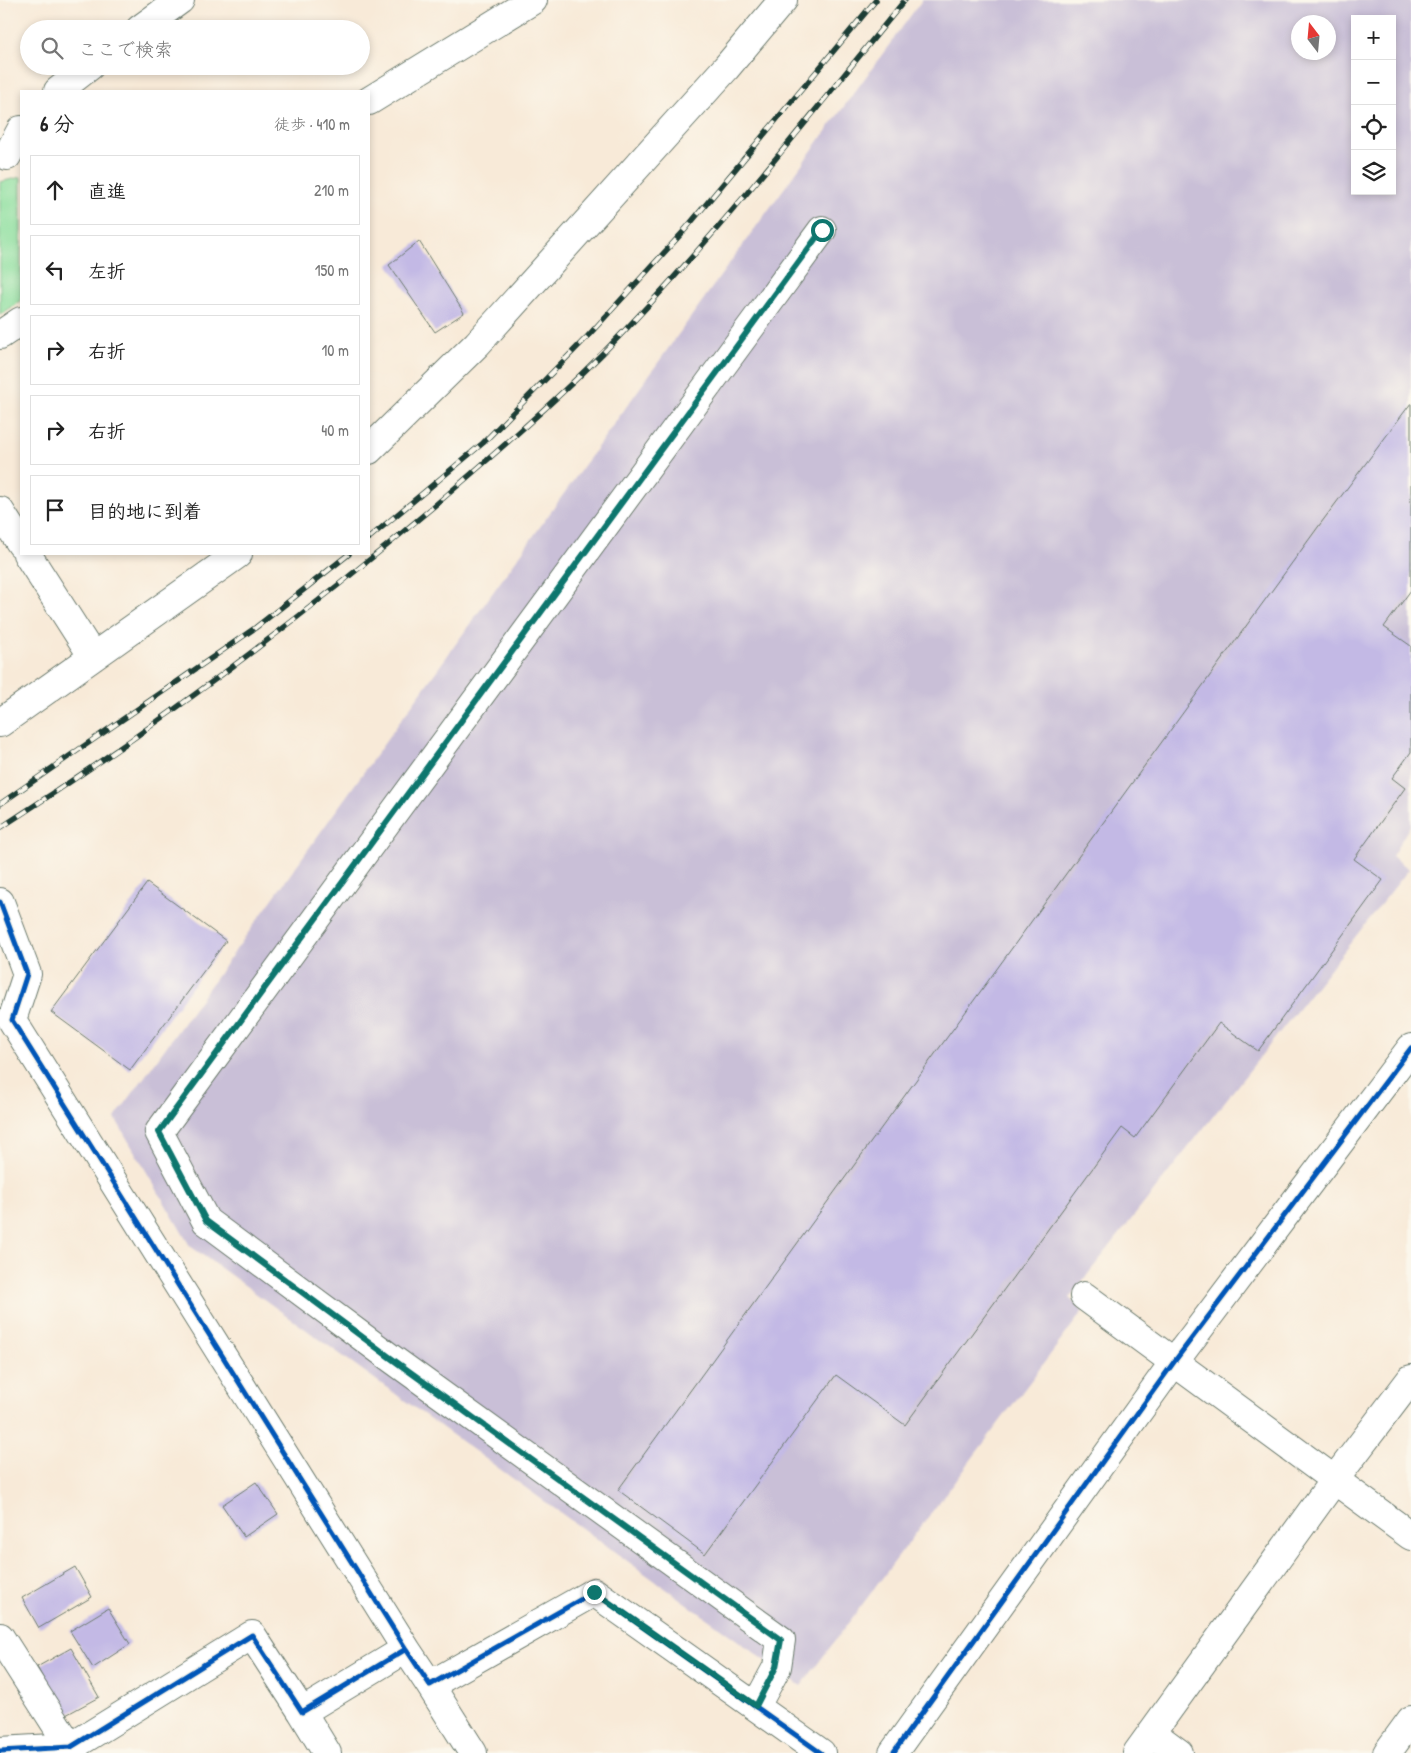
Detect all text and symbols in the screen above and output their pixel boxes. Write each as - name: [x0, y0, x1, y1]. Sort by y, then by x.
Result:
- north arrow: [1291, 15, 1336, 60]
- map controls: [1351, 15, 1396, 195]
- button: +: [1351, 15, 1396, 60]
- search box: [20, 20, 370, 75]
- icon: search: [38, 34, 66, 62]
- text: ここで検索: [78, 36, 173, 62]
- button: −: [1351, 60, 1396, 105]
- button: locate: [1351, 105, 1396, 150]
- text: 6 分: [40, 109, 74, 138]
- text: 徒歩 · 410 m: [274, 113, 350, 135]
- button: layers: [1351, 150, 1396, 195]
- icon: ahead: [41, 176, 69, 204]
- text: 直進: [88, 178, 126, 204]
- text: 210 m: [314, 179, 349, 201]
- route start: [811, 219, 834, 242]
- icon: left: [41, 256, 69, 284]
- text: 左折: [88, 258, 126, 284]
- text: 150 m: [315, 259, 349, 281]
- icon: right: [41, 336, 69, 364]
- text: 右折: [88, 338, 126, 364]
- text: 10 m: [321, 339, 349, 361]
- icon: right: [41, 416, 69, 444]
- text: 右折: [88, 418, 126, 444]
- text: 40 m: [321, 419, 349, 441]
- icon: arrive: [41, 496, 69, 524]
- text: 目的地に到着: [88, 498, 202, 524]
- route end: [583, 1581, 606, 1604]

